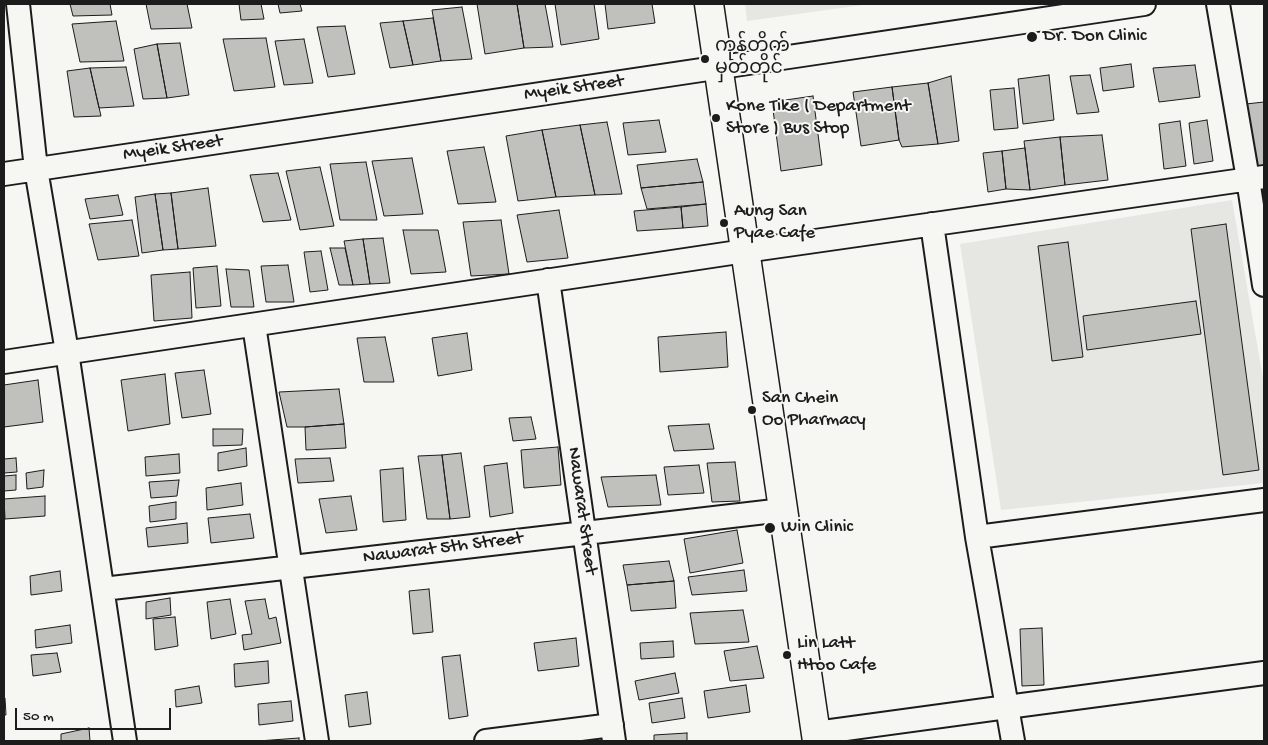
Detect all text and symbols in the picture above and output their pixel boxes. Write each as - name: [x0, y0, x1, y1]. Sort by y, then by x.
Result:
- place label: Dr. Don Clinic: [1043, 26, 1147, 48]
- marker: Dr. Don Clinic: [1025, 30, 1039, 44]
- place label: ကုန်တိုက် မှတ်တိုင်: [715, 37, 790, 81]
- marker: ကုန်တိုက် မှတ်တိုင်: [699, 53, 711, 65]
- street label: Myeik Street: [523, 71, 625, 107]
- place label: Kone Tike ( Department Store ) Bus Stop: [726, 96, 910, 140]
- marker: Kone Tike ( Department Store ) Bus Stop: [710, 112, 722, 124]
- street label: Myeik Street: [122, 131, 224, 167]
- place label: Aung San Pyae Cafe: [734, 201, 815, 245]
- marker: Aung San Pyae Cafe: [718, 217, 730, 229]
- place label: San Chein Oo Pharmacy: [762, 388, 866, 432]
- marker: San Chein Oo Pharmacy: [746, 404, 758, 416]
- street label: Nawarat Street: [561, 446, 601, 576]
- place label: Win Clinic: [781, 517, 853, 539]
- marker: Win Clinic: [763, 521, 777, 535]
- street label: Nawarat 5th Street: [362, 528, 524, 570]
- place label: Lin Latt Htoo Cafe: [797, 633, 876, 677]
- marker: Lin Latt Htoo Cafe: [781, 649, 793, 661]
- scale bar: [18, 698, 174, 730]
- text: 50 m: [23, 708, 54, 726]

